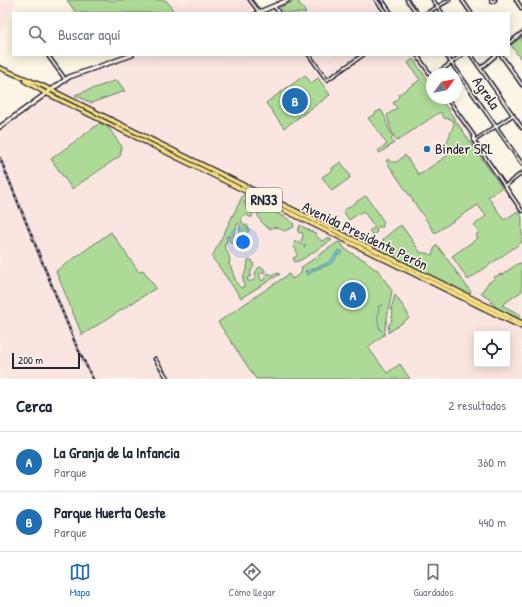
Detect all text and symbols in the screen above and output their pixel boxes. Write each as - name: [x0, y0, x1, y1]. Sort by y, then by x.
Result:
- search box: [12, 12, 510, 56]
- icon: search: [26, 23, 48, 45]
- text: Buscar aquí: [58, 24, 121, 45]
- north arrow: [426, 68, 462, 104]
- street label: Agrela: [468, 72, 505, 113]
- pin: B: [282, 86, 308, 116]
- place label: Binder SRL: [435, 138, 493, 159]
- marker: Binder SRL: [422, 144, 432, 154]
- road number: RN33: [246, 188, 282, 212]
- street label: Avenida Presidente Perón: [299, 196, 432, 275]
- your location: [233, 232, 253, 252]
- pin: A: [340, 280, 366, 310]
- map controls: [474, 331, 510, 367]
- button: locate: [474, 331, 510, 367]
- scale bar: [12, 351, 80, 370]
- text: 200 m: [18, 353, 43, 367]
- text: Cerca: [16, 394, 52, 417]
- text: 2 resultados: [448, 396, 506, 414]
- text: La Granja de la Infancia: [54, 442, 179, 463]
- text: A: [26, 453, 32, 471]
- text: 360 m: [477, 453, 506, 471]
- text: Parque: [54, 463, 87, 481]
- text: Parque Huerta Oeste: [54, 502, 166, 523]
- text: B: [26, 513, 32, 531]
- text: 440 m: [479, 513, 506, 531]
- text: Parque: [54, 523, 87, 541]
- tab: Mapa: [69, 561, 91, 599]
- tab: Cómo llegar: [228, 561, 276, 599]
- tab: Guardados: [413, 561, 453, 599]

